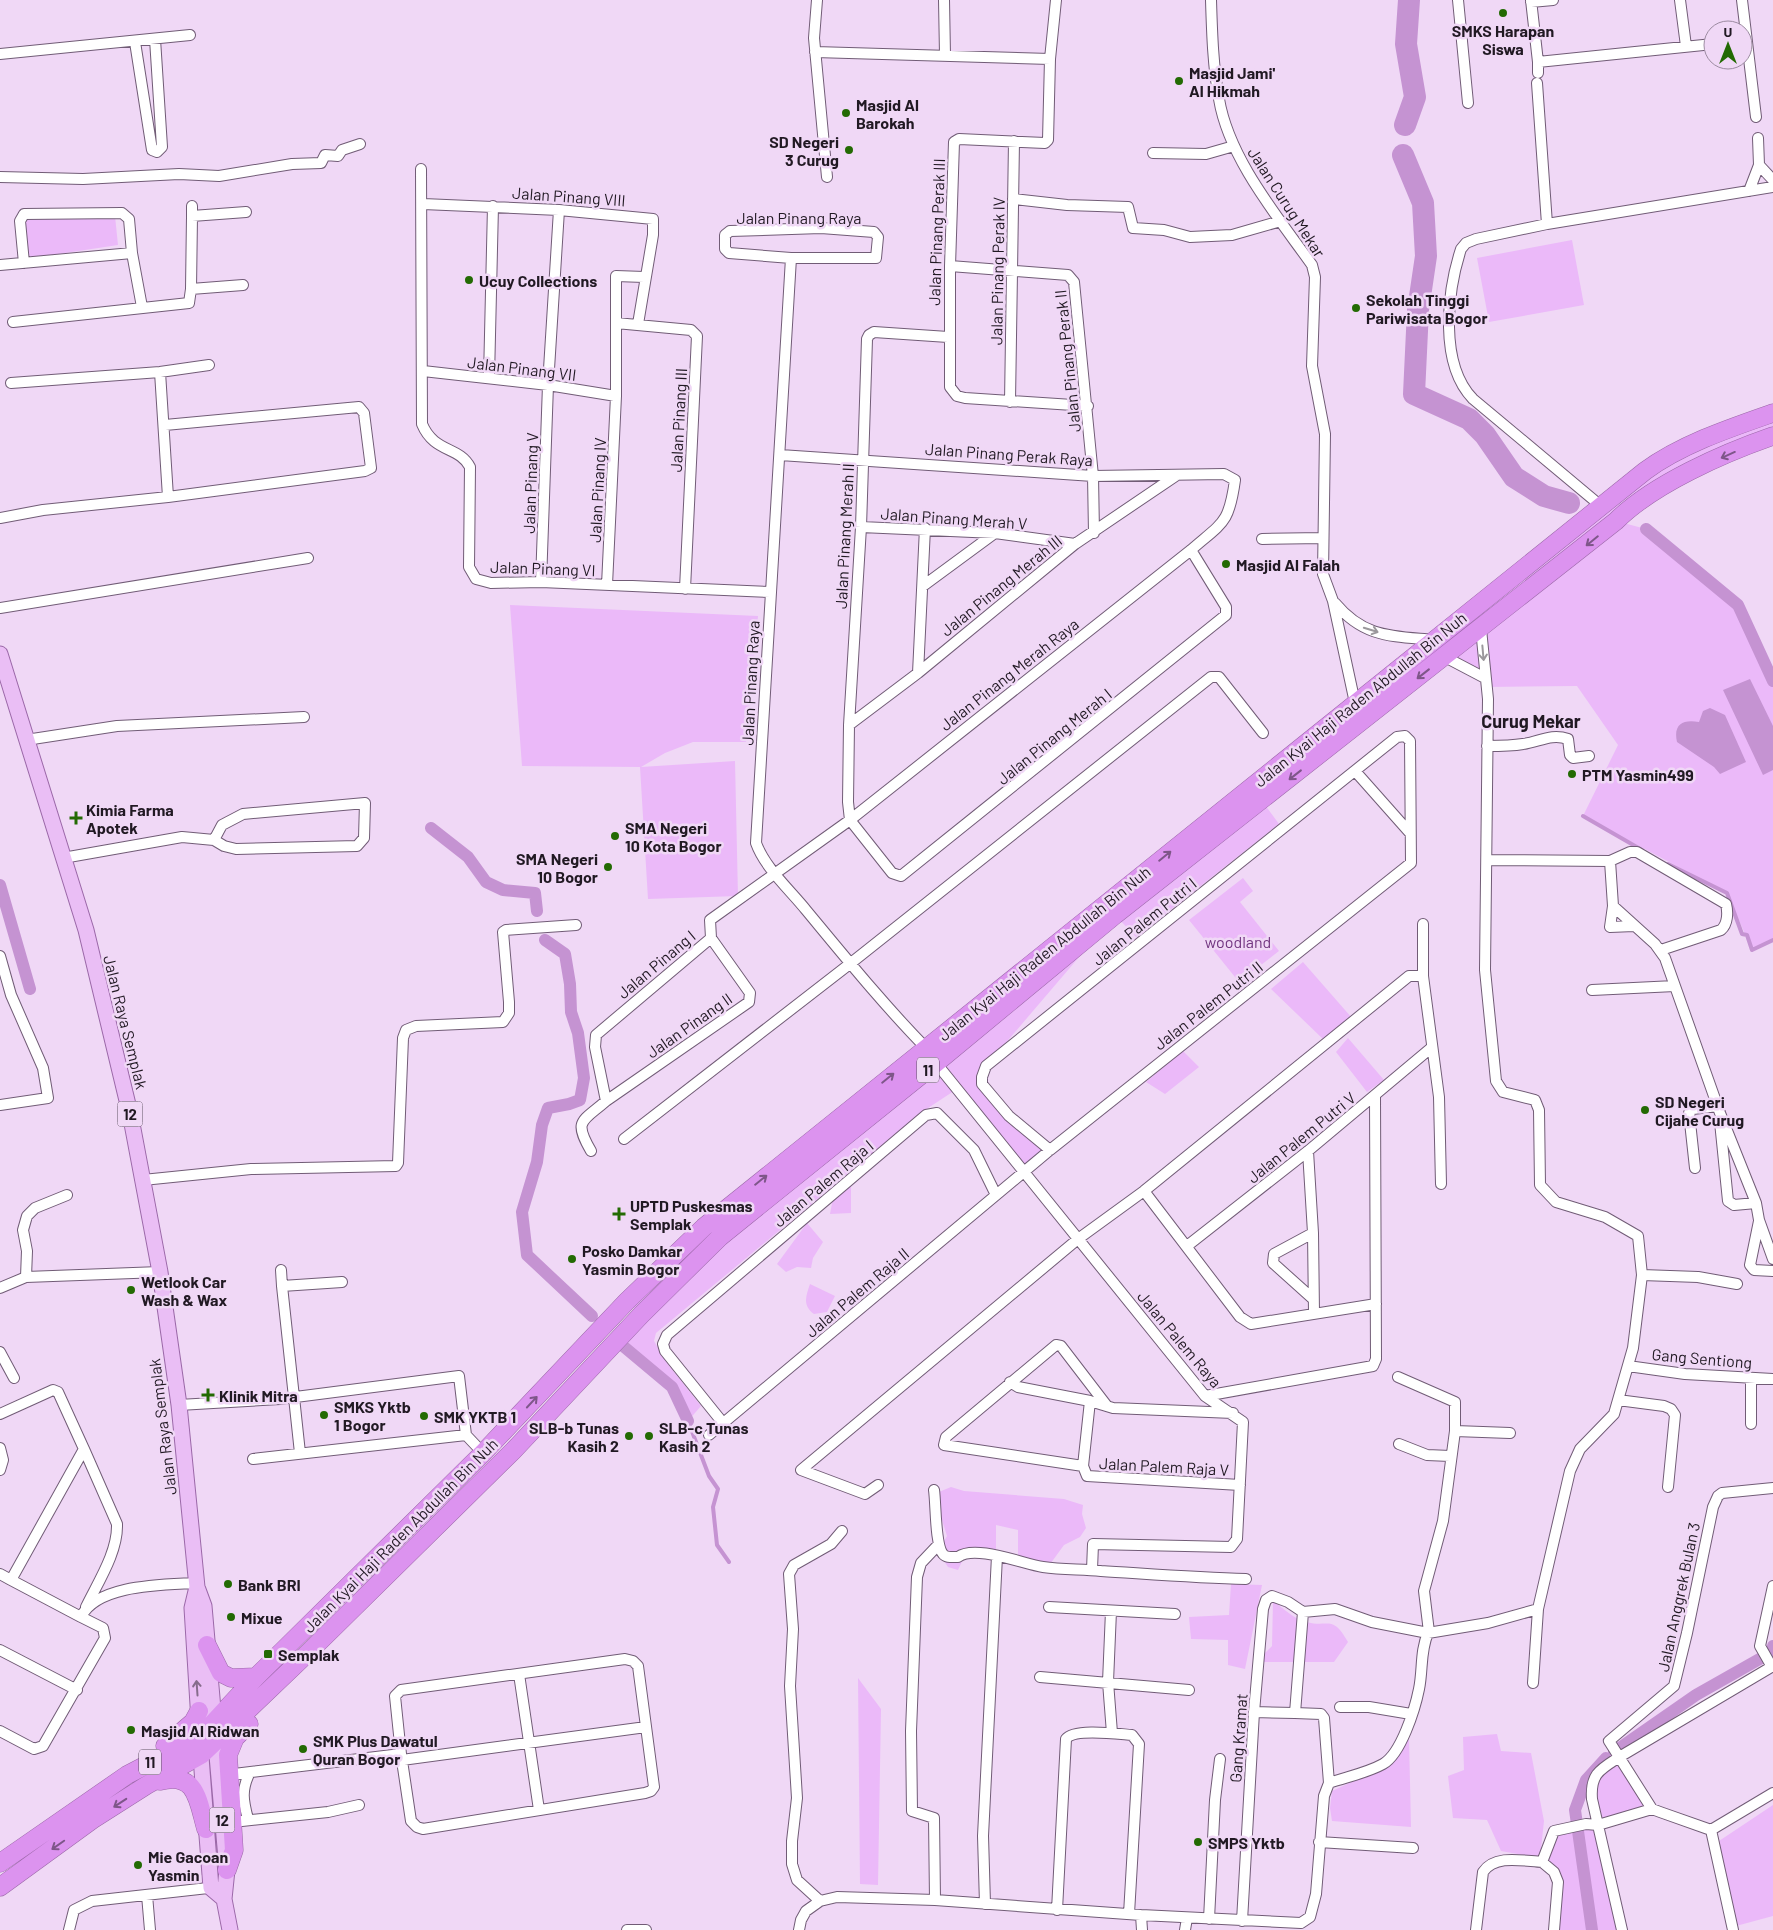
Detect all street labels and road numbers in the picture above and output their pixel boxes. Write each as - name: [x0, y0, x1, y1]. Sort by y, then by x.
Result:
- street label: Jalan Curug Mekar: [1244, 143, 1330, 261]
- street label: Jalan Pinang Perak III: [924, 158, 948, 306]
- street label: Jalan Pinang VIII: [512, 183, 626, 209]
- street label: Jalan Pinang Perak IV: [986, 197, 1008, 345]
- street label: Jalan Pinang Raya: [736, 208, 862, 227]
- street label: Jalan Pinang Perak II: [1050, 289, 1084, 433]
- street label: Jalan Pinang VII: [466, 352, 578, 384]
- street label: Jalan Pinang III: [666, 367, 690, 473]
- street label: Jalan Pinang V: [519, 432, 541, 534]
- street label: Jalan Pinang IV: [585, 437, 609, 543]
- street label: Jalan Pinang Perak Raya: [925, 439, 1093, 469]
- street label: Jalan Pinang Merah II: [831, 463, 857, 609]
- street label: Jalan Pinang Merah V: [880, 503, 1028, 533]
- street label: Jalan Pinang Merah III: [937, 530, 1065, 640]
- street label: Jalan Pinang VI: [490, 557, 596, 579]
- street label: Jalan Kyai Haji Raden Abdullah Bin Nuh: [1250, 608, 1470, 790]
- street label: Jalan Pinang Merah Raya: [936, 614, 1082, 734]
- street label: Jalan Pinang Raya: [737, 620, 763, 746]
- street label: Jalan Pinang Merah I: [993, 684, 1115, 788]
- street label: Jalan Kyai Haji Raden Abdullah Bin Nuh: [934, 862, 1154, 1044]
- street label: Jalan Palem Putri I: [1088, 873, 1200, 969]
- street label: Jalan Pinang I: [613, 926, 699, 1002]
- street label: Jalan Raya Semplak: [100, 953, 152, 1091]
- street label: Jalan Palem Putri II: [1150, 957, 1266, 1053]
- street label: Jalan Pinang II: [643, 989, 735, 1061]
- road number: 11: [917, 1058, 939, 1082]
- street label: Jalan Palem Putri V: [1243, 1088, 1359, 1186]
- road number: 12: [118, 1102, 142, 1126]
- street label: Jalan Palem Raja I: [769, 1136, 877, 1230]
- street label: Jalan Palem Raja II: [802, 1243, 912, 1341]
- street label: Jalan Palem Raya: [1134, 1287, 1226, 1391]
- street label: Gang Sentiong: [1651, 1344, 1753, 1372]
- street label: Jalan Raya Semplak: [144, 1358, 180, 1496]
- street label: Jalan Kyai Haji Raden Abdullah Bin Nuh: [299, 1434, 501, 1636]
- street label: Jalan Palem Raja V: [1099, 1453, 1229, 1479]
- street label: Jalan Anggrek Bulan 3: [1653, 1521, 1703, 1673]
- street label: Gang Kramat: [1225, 1693, 1251, 1783]
- road number: 11: [139, 1750, 161, 1774]
- road number: 12: [210, 1808, 234, 1832]

